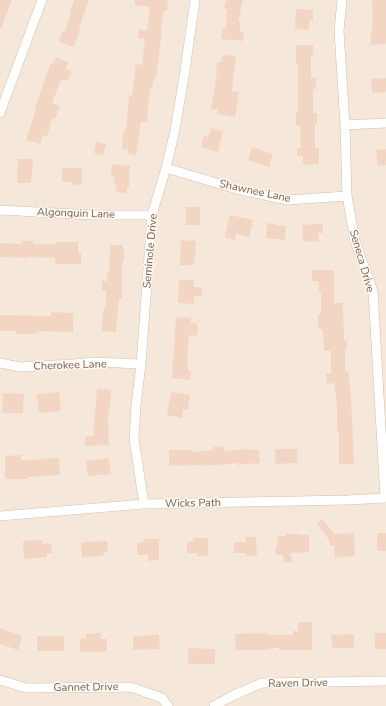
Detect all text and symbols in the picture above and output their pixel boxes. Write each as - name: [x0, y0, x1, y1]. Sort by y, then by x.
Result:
- street label: Shawnee Lane: [218, 176, 292, 206]
- street label: Algonquin Lane: [37, 204, 115, 222]
- street label: Seminole Drive: [139, 213, 161, 289]
- street label: Seneca Drive: [346, 228, 378, 294]
- street label: Cherokee Lane: [33, 356, 107, 374]
- street label: Wicks Path: [165, 495, 221, 511]
- street label: Raven Drive: [268, 675, 328, 691]
- street label: Gannet Drive: [53, 679, 119, 695]

